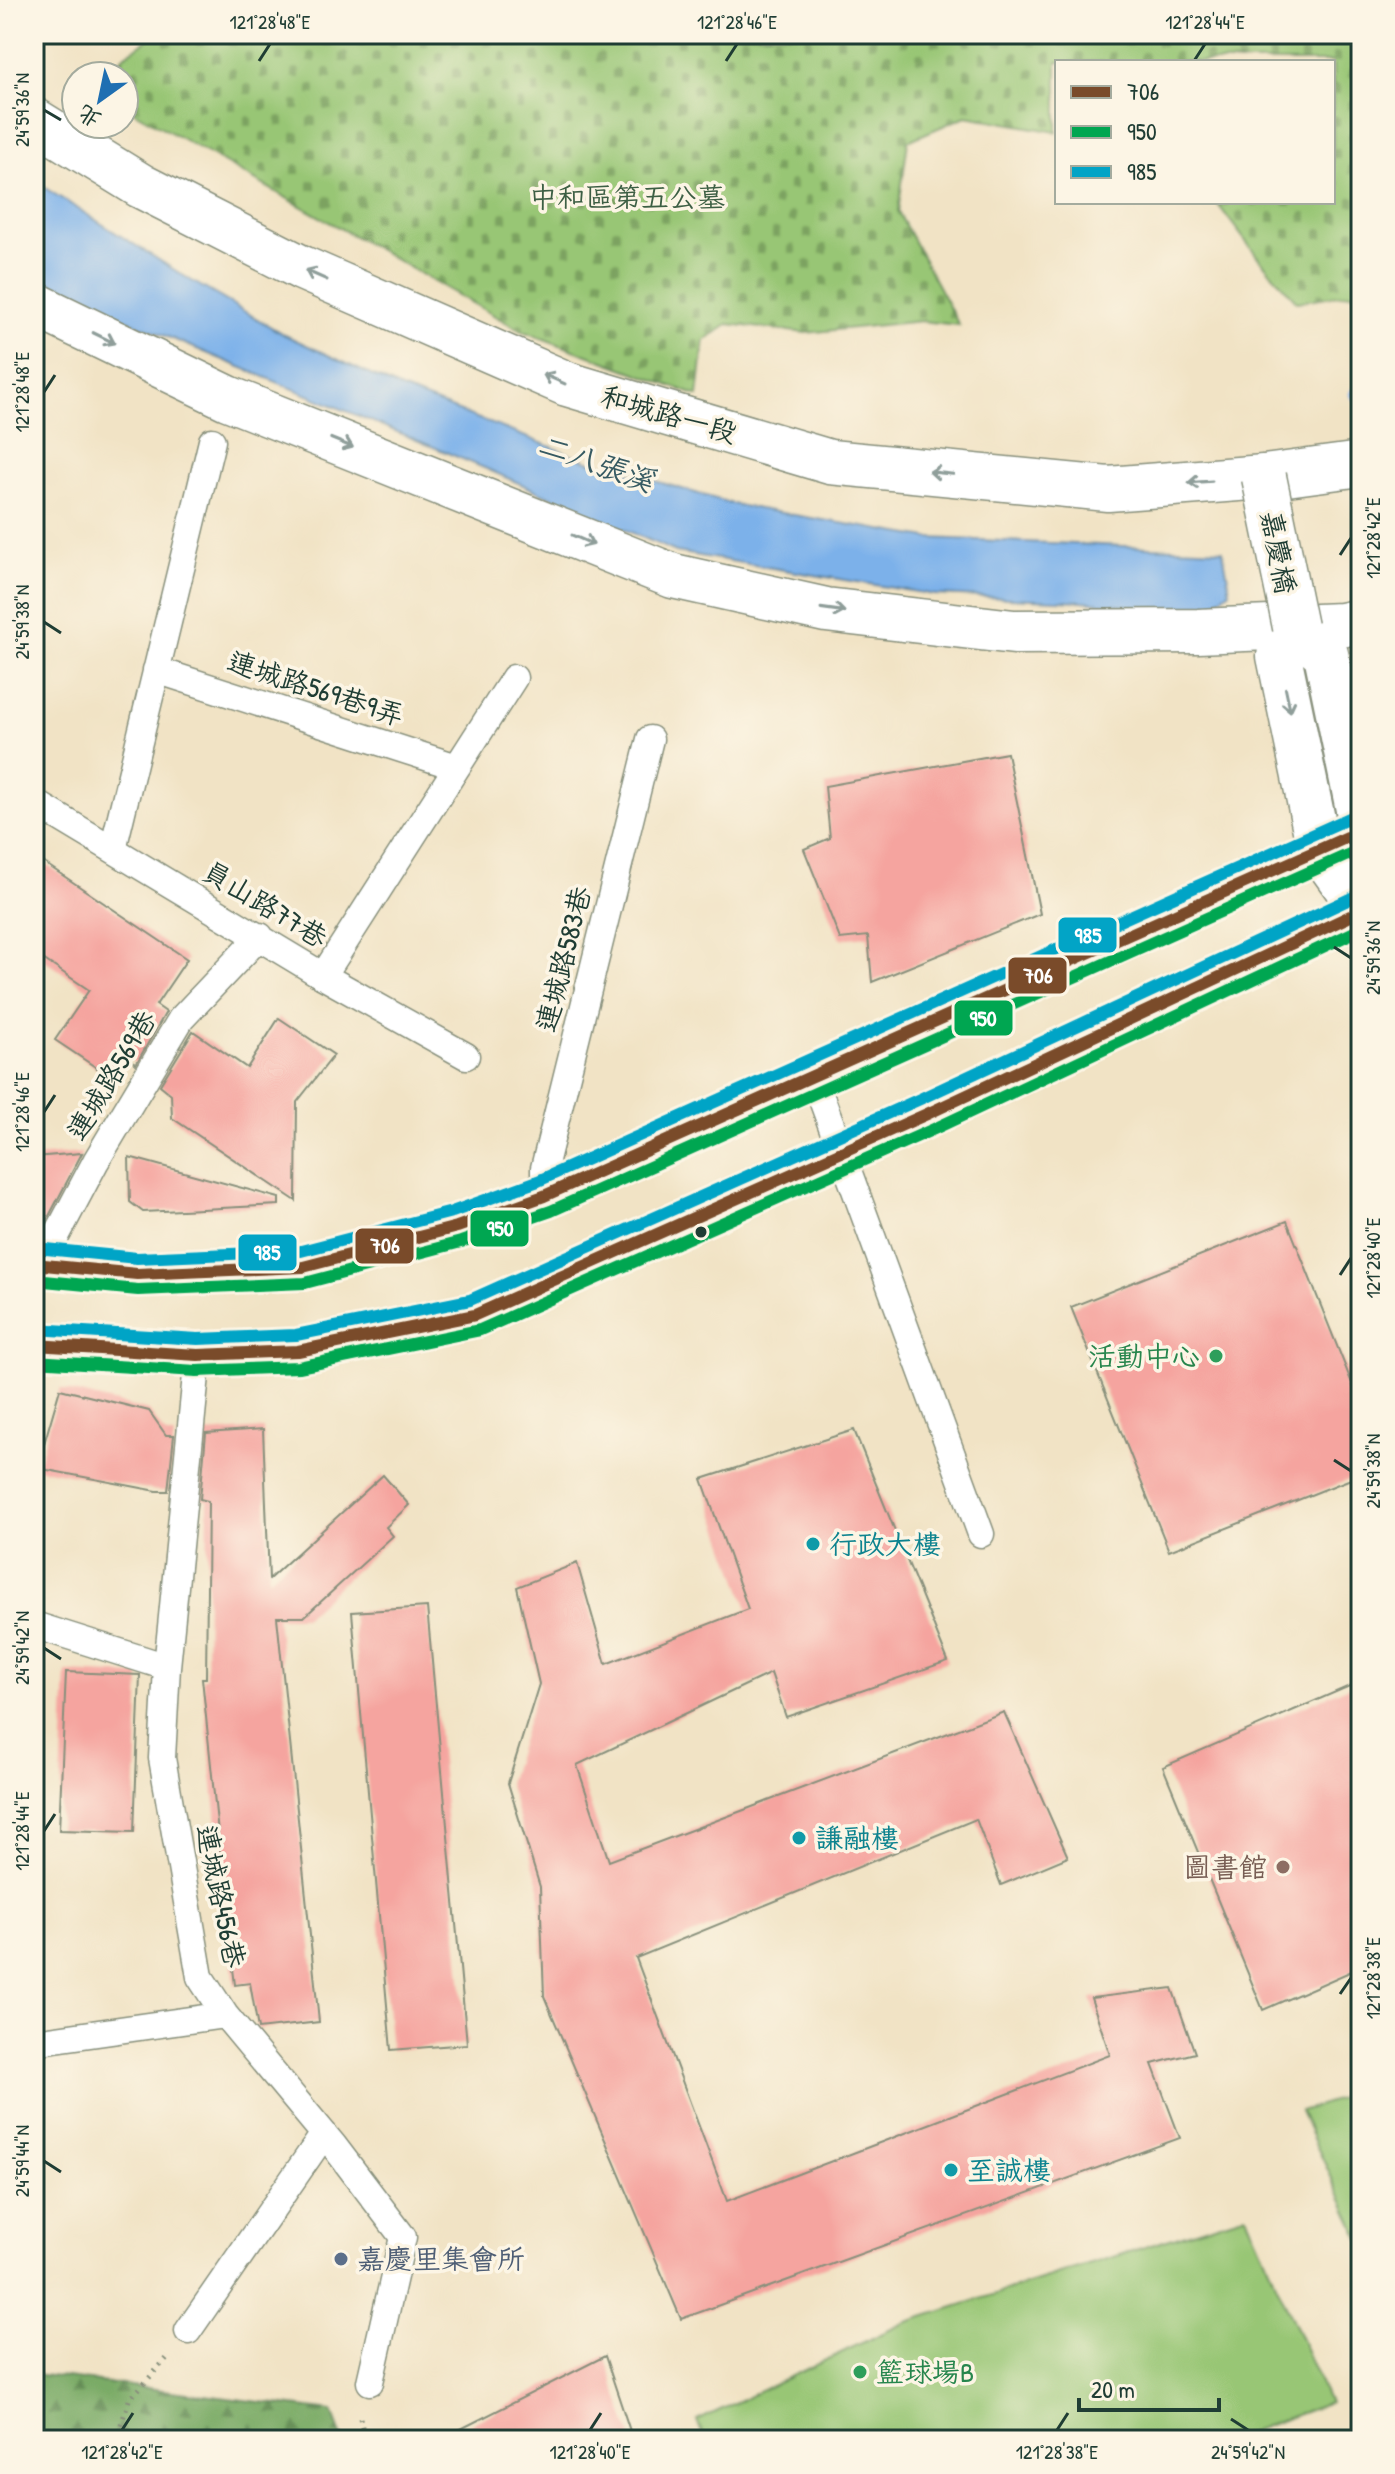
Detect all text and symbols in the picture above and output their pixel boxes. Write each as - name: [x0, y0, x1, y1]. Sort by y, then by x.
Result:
- text: 121°28'48"E: [230, 8, 311, 35]
- text: 121°28'46"E: [697, 8, 777, 35]
- text: 121°28'44"E: [1165, 8, 1245, 35]
- north arrow: [60, 60, 140, 140]
- legend: [1055, 60, 1335, 204]
- text: 24°59'36"N: [8, 73, 35, 147]
- text: 706: [1127, 75, 1159, 107]
- text: 北: [72, 98, 107, 135]
- text: 950: [1127, 115, 1157, 147]
- text: 985: [1127, 155, 1156, 187]
- park label: 中和區第五公墓: [529, 178, 725, 216]
- one-way arrow: [304, 266, 329, 281]
- one-way arrow: [92, 331, 116, 346]
- text: 121°28'48"E: [8, 351, 35, 432]
- one-way arrow: [542, 370, 567, 385]
- street label: 和城路一段: [596, 376, 742, 452]
- water label: 二八張溪: [533, 424, 661, 501]
- one-way arrow: [329, 437, 354, 451]
- one-way arrow: [928, 465, 955, 480]
- one-way arrow: [1187, 475, 1214, 490]
- text: 121°28'42"E: [1359, 497, 1386, 579]
- street label: 嘉慶橋: [1252, 507, 1306, 597]
- one-way arrow: [570, 534, 595, 549]
- text: 24°59'38"N: [8, 585, 35, 659]
- one-way arrow: [819, 603, 845, 618]
- street label: 連城路569巷9弄: [223, 642, 409, 734]
- one-way arrow: [1281, 687, 1296, 712]
- street label: 員山路77巷: [195, 852, 336, 957]
- street label: 連城路583巷: [527, 881, 600, 1036]
- line badge: 985: [1057, 916, 1118, 954]
- text: 985: [1075, 920, 1102, 950]
- text: 24°59'36"N: [1359, 921, 1386, 995]
- line badge: 706: [1007, 956, 1068, 995]
- text: 706: [1022, 960, 1053, 990]
- line badge: 950: [953, 999, 1014, 1037]
- street label: 連城路569巷: [57, 1002, 165, 1147]
- text: 950: [969, 1003, 997, 1033]
- text: 121°28'46"E: [8, 1072, 35, 1152]
- line badge: 950: [469, 1209, 530, 1248]
- text: 950: [486, 1213, 514, 1243]
- text: 121°28'40"E: [1359, 1217, 1386, 1299]
- unlabelled marker: [693, 1224, 709, 1240]
- line badge: 706: [354, 1227, 415, 1265]
- text: 706: [369, 1230, 400, 1260]
- line badge: 985: [237, 1233, 298, 1272]
- text: 985: [254, 1237, 281, 1267]
- place label: 活動中心: [1088, 1337, 1200, 1375]
- marker: 活動中心: [1207, 1347, 1225, 1365]
- text: 24°59'38"N: [1359, 1434, 1386, 1508]
- place label: 行政大樓: [829, 1525, 941, 1563]
- marker: 行政大樓: [804, 1535, 822, 1553]
- text: 24°59'42"N: [8, 1611, 35, 1685]
- text: 121°28'44"E: [8, 1791, 35, 1871]
- place label: 謙融樓: [815, 1819, 899, 1857]
- street label: 連城路456巷: [187, 1821, 255, 1972]
- marker: 謙融樓: [790, 1829, 808, 1847]
- place label: 圖書館: [1183, 1848, 1267, 1886]
- marker: 圖書館: [1274, 1858, 1292, 1876]
- text: 121°28'38"E: [1359, 1937, 1386, 2019]
- text: 24°59'44"N: [8, 2125, 35, 2197]
- place label: 至誠樓: [967, 2151, 1051, 2189]
- marker: 至誠樓: [942, 2161, 960, 2179]
- place label: 嘉慶里集會所: [357, 2240, 525, 2278]
- marker: 嘉慶里集會所: [332, 2250, 350, 2268]
- place label: 籃球場B: [876, 2353, 974, 2391]
- scale bar: [1079, 2362, 1219, 2412]
- marker: 籃球場B: [851, 2363, 869, 2381]
- text: 20 m: [1091, 2373, 1135, 2405]
- text: 121°28'42"E: [81, 2438, 163, 2465]
- text: 121°28'40"E: [549, 2438, 631, 2465]
- text: 121°28'38"E: [1016, 2438, 1098, 2465]
- text: 24°59'42"N: [1211, 2438, 1285, 2465]

